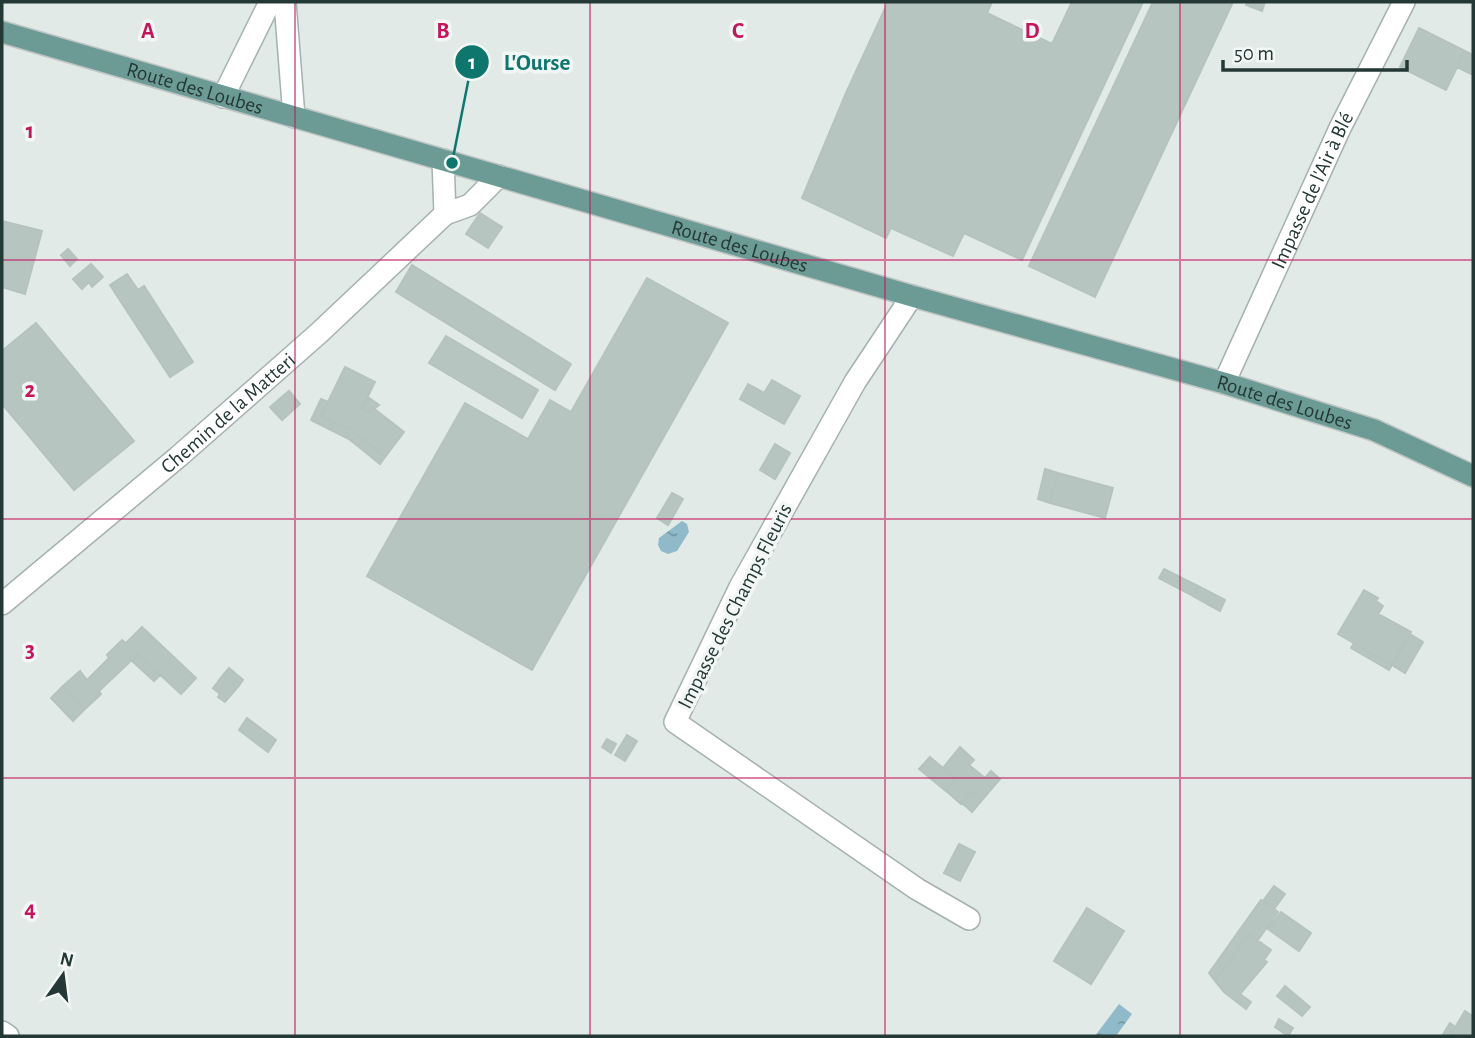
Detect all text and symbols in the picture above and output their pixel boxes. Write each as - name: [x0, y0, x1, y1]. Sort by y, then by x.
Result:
- text: A: [141, 20, 155, 43]
- text: B: [436, 20, 450, 43]
- text: C: [732, 20, 744, 43]
- text: D: [1024, 20, 1040, 43]
- scale bar: [1223, 28, 1407, 72]
- callout: L'Ourse: [454, 40, 584, 84]
- text: 50 m: [1234, 43, 1274, 64]
- text: 1: [468, 52, 476, 73]
- text: L'Ourse: [504, 52, 570, 75]
- street label: Route des Loubes: [124, 58, 266, 118]
- street label: Impasse de l'Air à Blé: [1267, 108, 1357, 272]
- text: 1: [26, 120, 34, 143]
- street label: Route des Loubes: [669, 216, 810, 276]
- street label: Chemin de la Matteri: [157, 349, 299, 477]
- street label: Route des Loubes: [1214, 371, 1355, 433]
- text: 2: [25, 379, 36, 402]
- street label: Impasse des Champs Fleuris: [674, 500, 796, 712]
- text: 3: [25, 639, 35, 662]
- text: 4: [24, 898, 36, 921]
- north arrow: [28, 940, 98, 1010]
- text: N: [58, 949, 75, 971]

